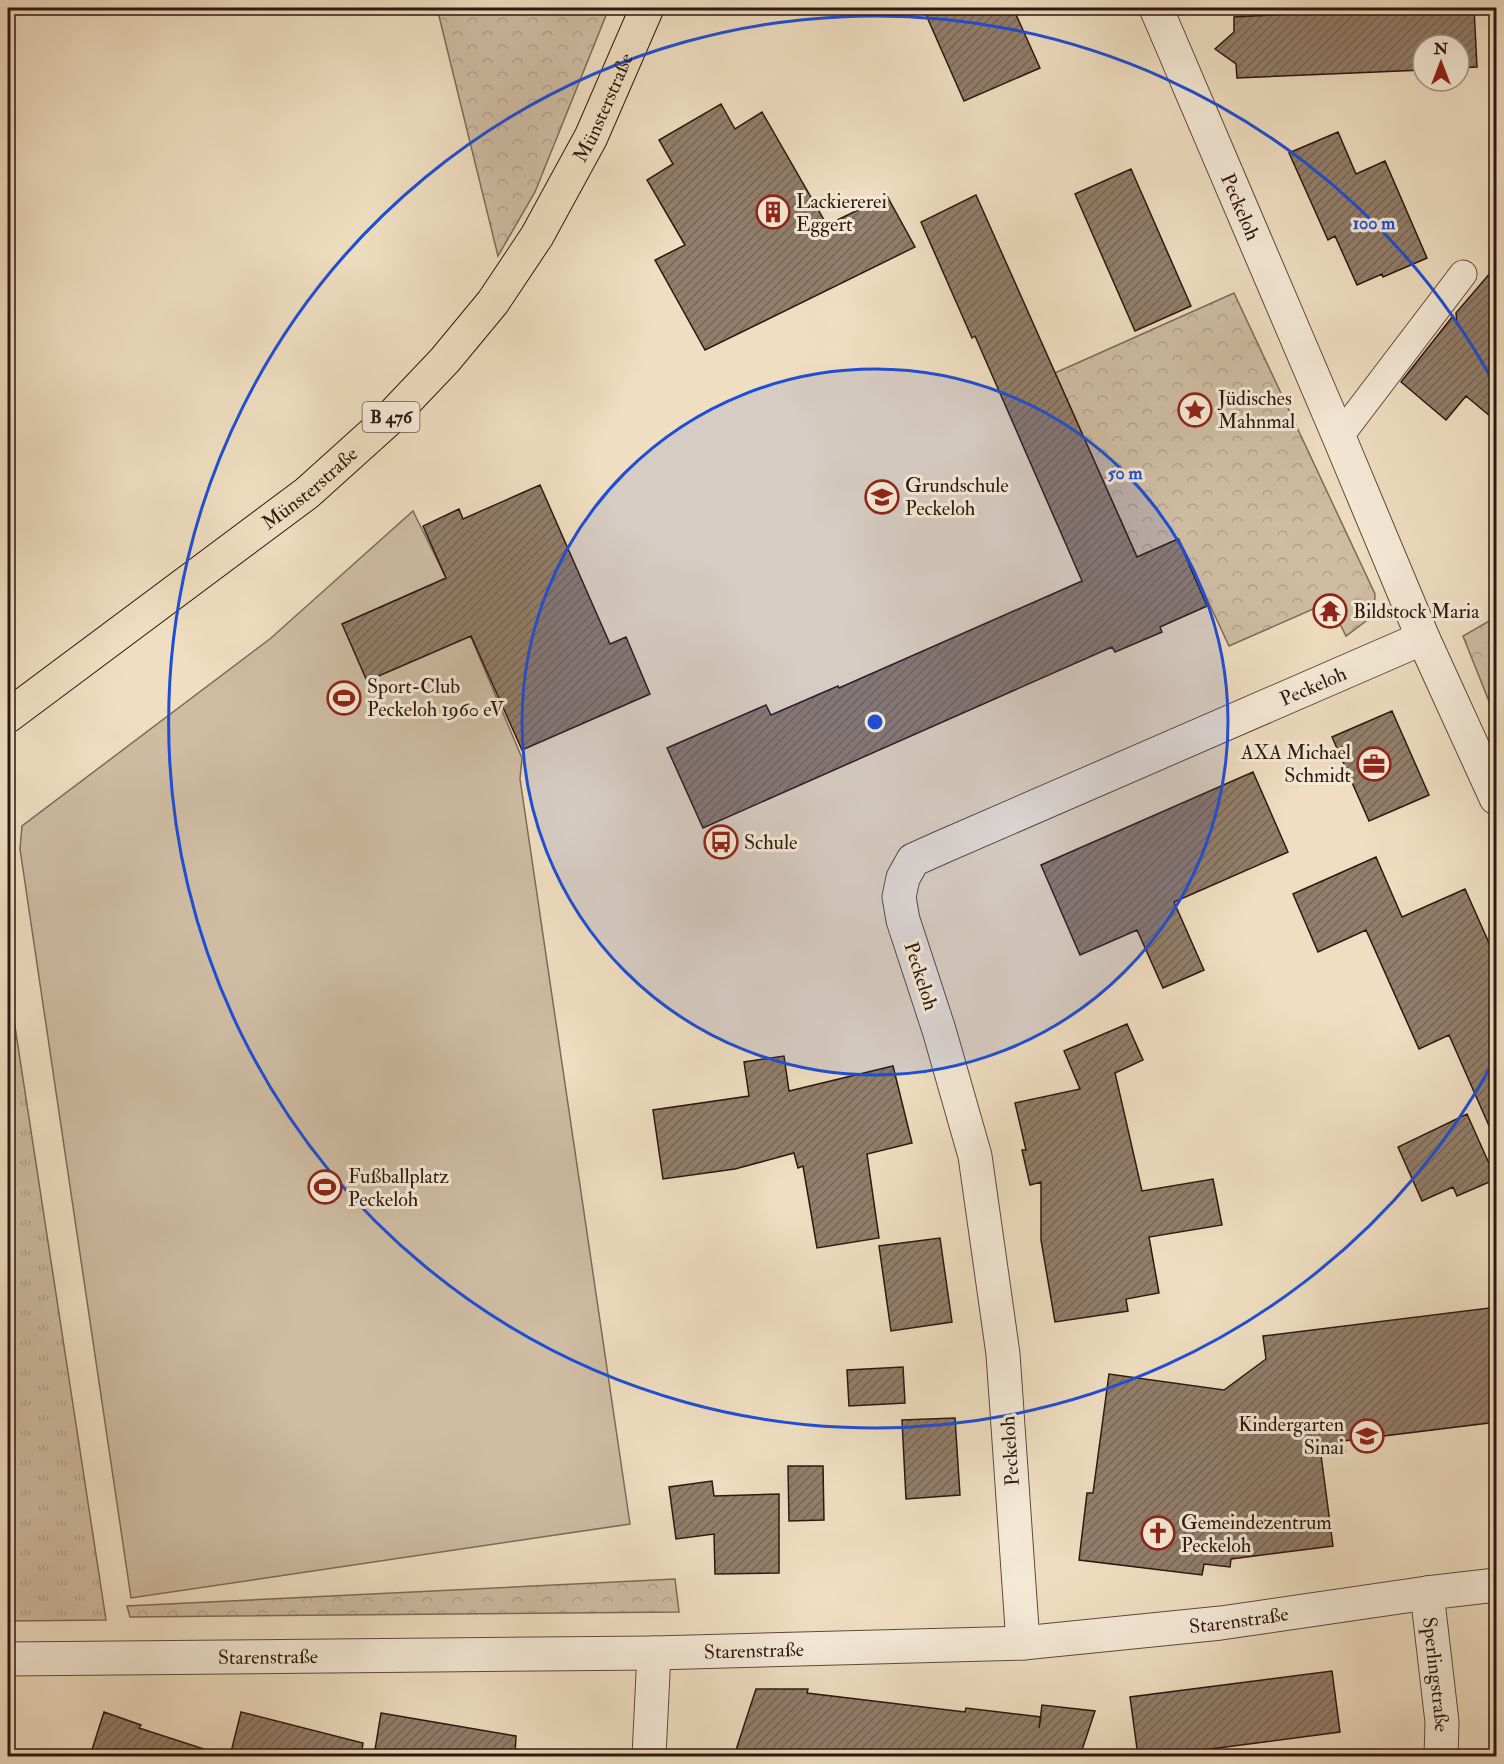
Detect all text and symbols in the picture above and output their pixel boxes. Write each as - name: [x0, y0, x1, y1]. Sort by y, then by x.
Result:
- north arrow: [1411, 33, 1471, 93]
- text: N: [1433, 39, 1449, 59]
- street label: Münsterstraße: [567, 49, 638, 166]
- street label: Peckeloh: [1215, 169, 1266, 244]
- place label: Lackiererei Eggert: [796, 189, 887, 237]
- building icon: Lackiererei Eggert: [755, 194, 791, 230]
- text: 100 m: [1353, 212, 1396, 235]
- place label: Jüdisches Mahnmal: [1217, 386, 1295, 434]
- place icon: Jüdisches Mahnmal: [1177, 392, 1213, 428]
- road number: B 476: [362, 402, 420, 432]
- street label: Münsterstraße: [257, 441, 363, 535]
- text: 50 m: [1108, 462, 1143, 485]
- place label: Grundschule Peckeloh: [905, 473, 1009, 521]
- school or university icon: Grundschule Peckeloh: [864, 479, 900, 515]
- temple icon: Bildstock Maria: [1312, 593, 1348, 629]
- place label: Bildstock Maria: [1353, 599, 1480, 624]
- street label: Peckeloh: [1276, 660, 1351, 711]
- place label: Sport-Club Peckeloh 1960 eV: [367, 674, 505, 722]
- sports icon: Sport-Club Peckeloh 1960 eV: [326, 680, 362, 716]
- centre of rings: [865, 712, 885, 732]
- place label: AXA Michael Schmidt: [1240, 740, 1352, 788]
- office icon: AXA Michael Schmidt: [1356, 746, 1392, 782]
- bus stop icon: Schule: [703, 824, 739, 860]
- place label: Schule: [744, 830, 797, 855]
- street label: Peckeloh: [898, 939, 944, 1014]
- place label: Fußballplatz Peckeloh: [348, 1164, 449, 1212]
- sports icon: Fußballplatz Peckeloh: [307, 1169, 343, 1205]
- place label: Kindergarten Sinai: [1238, 1412, 1344, 1460]
- street label: Peckeloh: [995, 1415, 1025, 1487]
- school or university icon: Kindergarten Sinai: [1349, 1418, 1385, 1454]
- place label: Gemeindezentrum Peckeloh: [1181, 1510, 1332, 1558]
- church icon: Gemeindezentrum Peckeloh: [1140, 1515, 1176, 1551]
- street label: Starenstraße: [1188, 1601, 1290, 1639]
- street label: Sperlingstraße: [1417, 1616, 1455, 1732]
- street label: Starenstraße: [704, 1636, 804, 1664]
- street label: Starenstraße: [218, 1644, 318, 1670]

